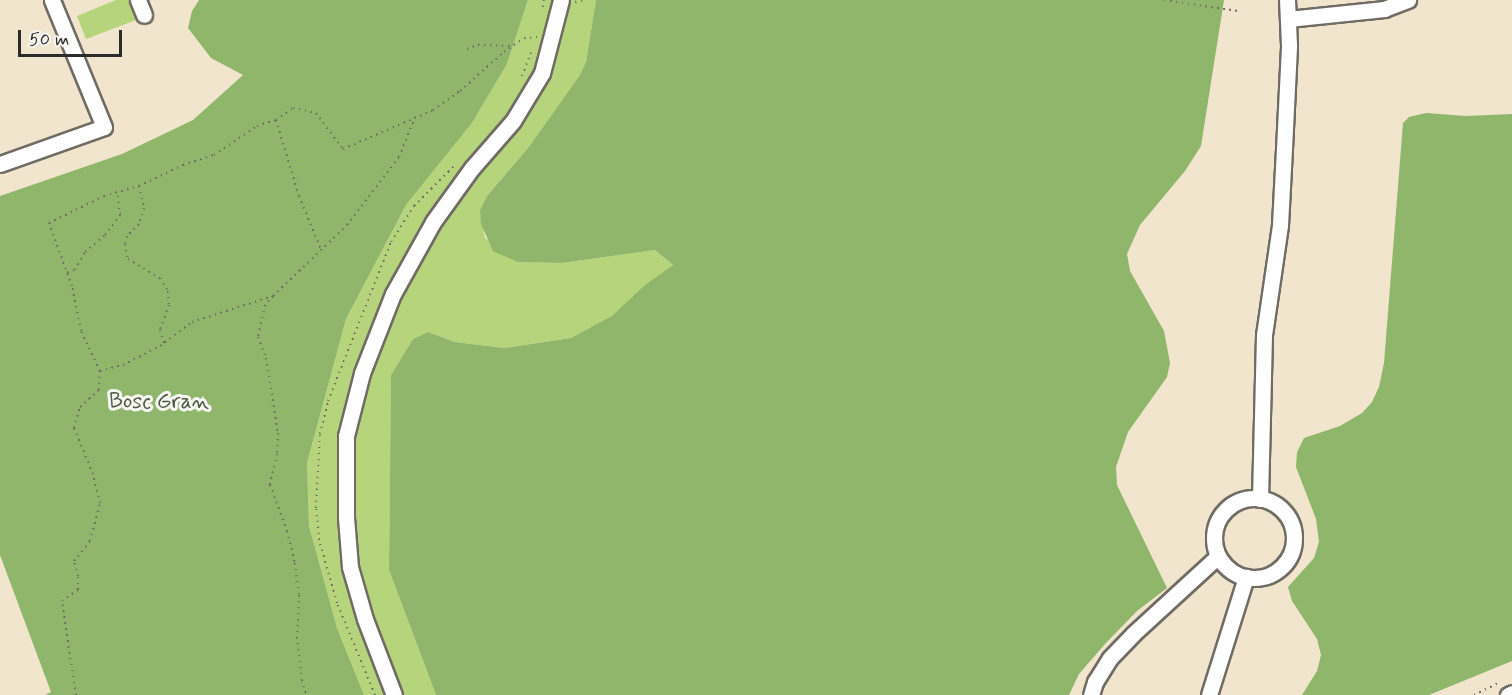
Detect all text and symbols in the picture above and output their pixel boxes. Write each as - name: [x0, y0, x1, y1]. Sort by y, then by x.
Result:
- scale bar: [21, 18, 124, 56]
- text: 50 m: [29, 28, 69, 52]
- park label: Bosc Gran: [109, 390, 209, 416]

